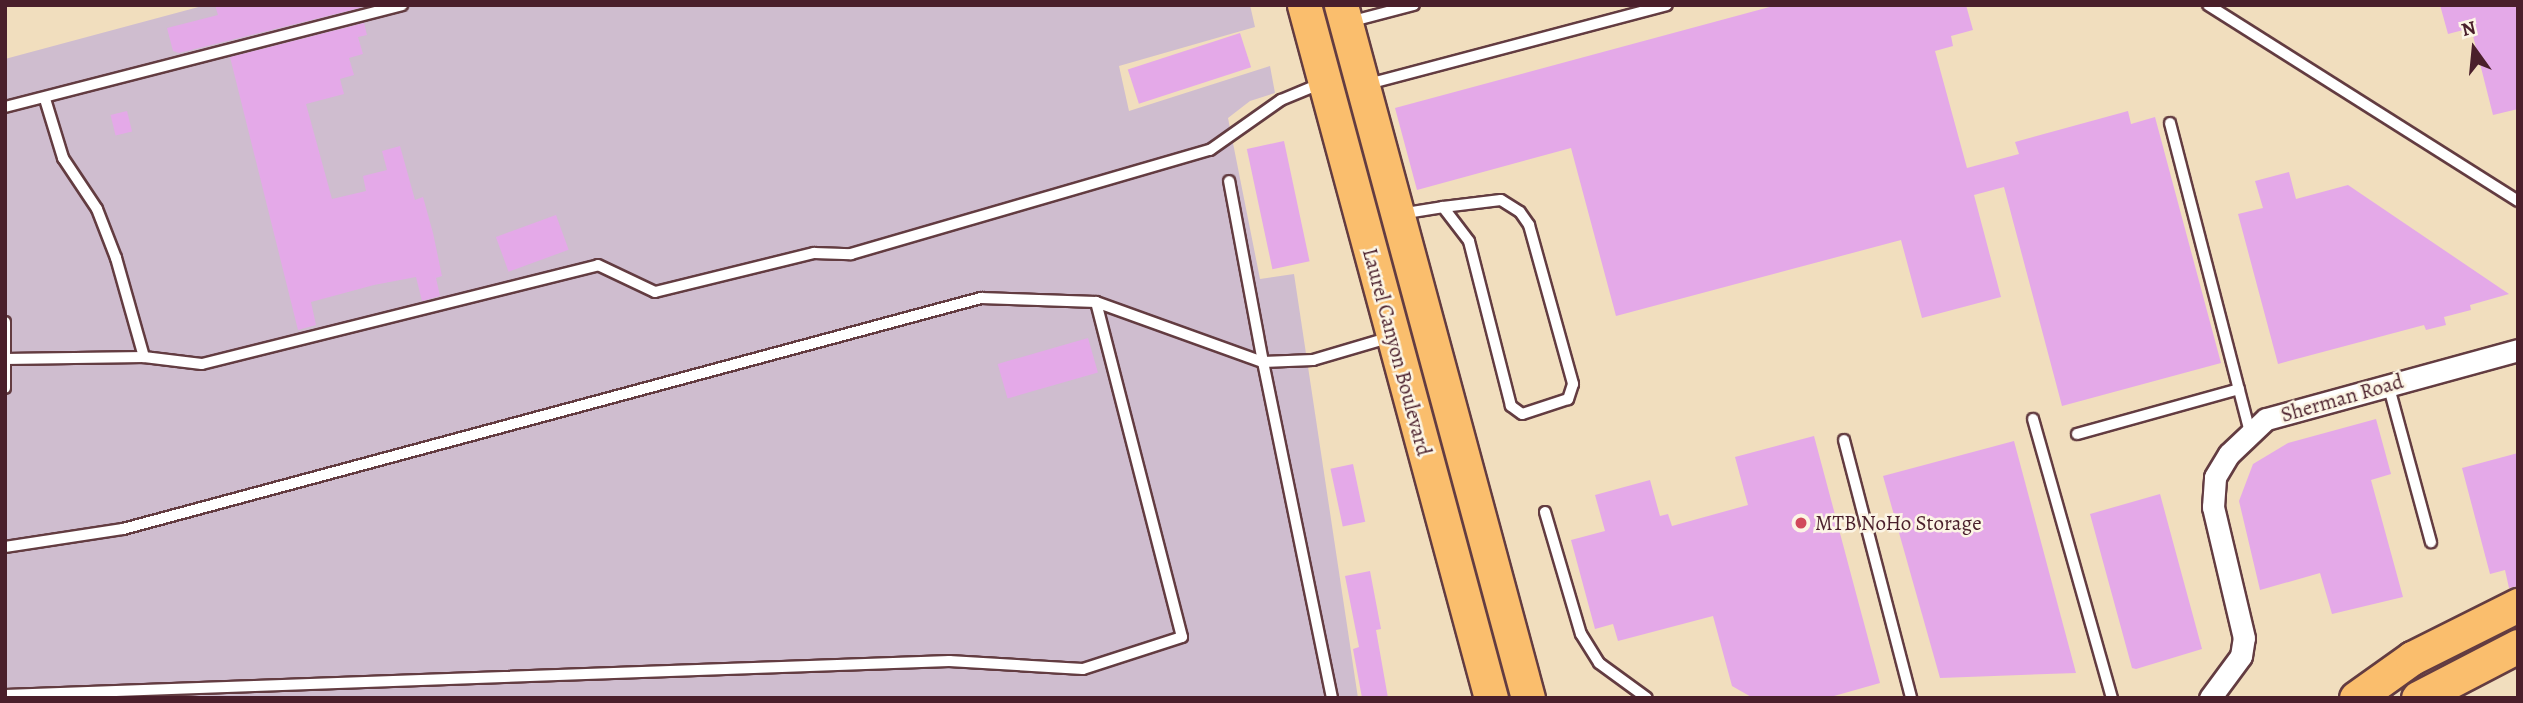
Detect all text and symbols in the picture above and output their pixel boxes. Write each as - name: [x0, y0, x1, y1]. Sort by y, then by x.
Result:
- north arrow: [2439, 14, 2509, 84]
- text: N: [2459, 14, 2479, 43]
- street label: Laurel Canyon Boulevard: [1357, 245, 1437, 459]
- street label: Sherman Road: [2278, 368, 2406, 428]
- place label: MTB NoHo Storage: [1815, 510, 1982, 536]
- marker: MTB NoHo Storage: [1793, 515, 1809, 531]

